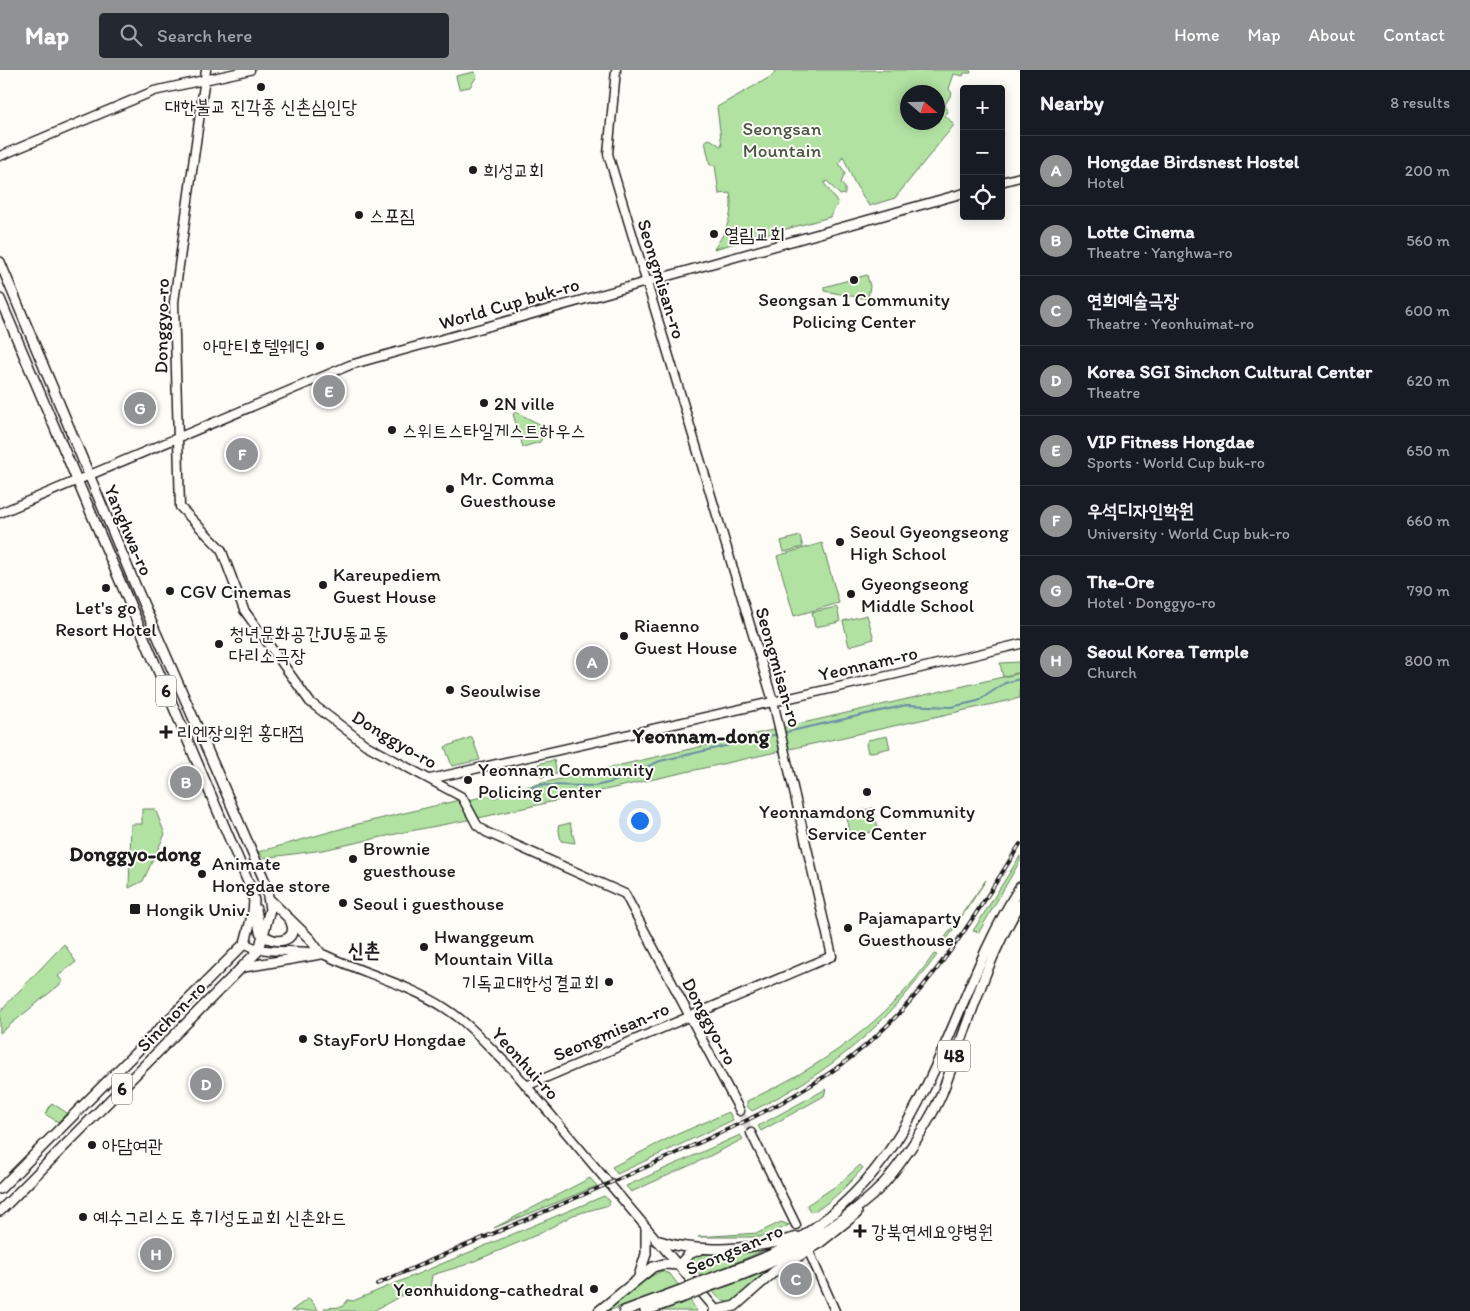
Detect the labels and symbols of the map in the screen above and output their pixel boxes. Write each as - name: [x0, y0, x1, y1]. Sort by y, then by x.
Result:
- marker: 대한불교 진각종 신촌심인당: [255, 81, 267, 93]
- north arrow: [900, 85, 945, 130]
- place label: 대한불교 진각종 신촌심인당: [165, 95, 357, 118]
- park label: Seongsan Mountain: [743, 117, 822, 162]
- place label: 희성교회: [483, 159, 544, 182]
- marker: 희성교회: [467, 164, 479, 176]
- place label: 스포짐: [369, 204, 415, 227]
- marker: 스포짐: [353, 209, 365, 221]
- street label: Seongmisan-ro: [632, 217, 691, 342]
- place label: 열림교회: [724, 223, 785, 246]
- marker: 열림교회: [708, 228, 720, 240]
- street label: World Cup buk-ro: [436, 272, 582, 335]
- marker: Seongsan 1 Community Policing Center: [848, 274, 860, 286]
- street label: Donggyo-ro: [149, 278, 174, 374]
- place label: Seongsan 1 Community Policing Center: [758, 288, 950, 333]
- place label: 아만티호텔웨딩: [203, 335, 310, 358]
- marker: 아만티호텔웨딩: [314, 340, 326, 352]
- pin: E: [313, 372, 345, 410]
- pin: G: [124, 389, 156, 427]
- place label: 2N ville: [494, 392, 555, 415]
- marker: 2N ville: [478, 397, 490, 409]
- place label: 스위트스타일게스트하우스: [402, 419, 585, 442]
- marker: 스위트스타일게스트하우스: [386, 424, 398, 436]
- pin: F: [226, 435, 258, 473]
- place label: Mr. Comma Guesthouse: [460, 467, 556, 512]
- street label: Yanghwa-ro: [99, 481, 158, 579]
- marker: Mr. Comma Guesthouse: [444, 483, 456, 495]
- place label: Seoul Gyeongseong High School: [850, 520, 1009, 565]
- marker: Seoul Gyeongseong High School: [834, 536, 846, 548]
- place label: Kareupediem Guest House: [333, 563, 441, 608]
- place label: Gyeongseong Middle School: [861, 572, 975, 617]
- marker: Kareupediem Guest House: [317, 579, 329, 591]
- place label: CGV Cinemas: [180, 580, 291, 603]
- marker: Let's go Resort Hotel: [100, 582, 112, 594]
- marker: CGV Cinemas: [164, 585, 176, 597]
- marker: Gyeongseong Middle School: [845, 588, 857, 600]
- place label: Let's go Resort Hotel: [55, 596, 157, 641]
- street label: Seongmisan-ro: [750, 604, 807, 730]
- place label: Riaenno Guest House: [634, 614, 737, 659]
- place label: 청년문화공간JU동교동 다리소극장: [229, 622, 389, 667]
- marker: Riaenno Guest House: [618, 630, 630, 642]
- marker: 청년문화공간JU동교동 다리소극장: [213, 638, 225, 650]
- street label: Yeonnam-ro: [816, 641, 920, 686]
- pin: A: [576, 643, 608, 681]
- road number: 6: [156, 676, 176, 706]
- place label: Seoulwise: [460, 679, 541, 702]
- marker: Seoulwise: [444, 684, 456, 696]
- street label: Donggyo-ro: [348, 705, 442, 774]
- place label: 리엔장의원 홍대점: [177, 721, 304, 744]
- district label: Yeonnam-dong: [631, 723, 771, 749]
- marker: 리엔장의원 홍대점: [159, 725, 173, 739]
- place label: Yeonnam Community Policing Center: [478, 758, 654, 803]
- pin: B: [170, 763, 202, 801]
- marker: Yeonnam Community Policing Center: [462, 774, 474, 786]
- marker: Yeonnamdong Community Service Center: [861, 786, 873, 798]
- place label: Yeonnamdong Community Service Center: [759, 800, 975, 845]
- your location: [627, 808, 653, 834]
- place label: Brownie guesthouse: [363, 837, 456, 882]
- district label: Donggyo-dong: [69, 841, 202, 867]
- place label: Animate Hongdae store: [212, 852, 330, 897]
- marker: Brownie guesthouse: [347, 853, 359, 865]
- marker: Animate Hongdae store: [196, 868, 208, 880]
- place label: Seoul i guesthouse: [353, 892, 504, 915]
- marker: Seoul i guesthouse: [337, 897, 349, 909]
- place label: Hongik Univ.: [146, 898, 250, 921]
- marker: Hongik Univ.: [128, 902, 142, 916]
- place label: Pajamaparty Guesthouse: [858, 906, 961, 951]
- marker: Pajamaparty Guesthouse: [842, 922, 854, 934]
- place label: Hwanggeum Mountain Villa: [434, 925, 553, 970]
- district label: 신촌: [348, 938, 380, 962]
- marker: Hwanggeum Mountain Villa: [418, 941, 430, 953]
- place label: 기독교대한성결교회: [461, 971, 599, 994]
- street label: Donggyo-ro: [677, 974, 742, 1069]
- street label: Sinchon-ro: [132, 976, 211, 1057]
- marker: 기독교대한성결교회: [603, 976, 615, 988]
- street label: Seongmisan-ro: [550, 997, 673, 1066]
- street label: Yeonhui-ro: [487, 1022, 564, 1105]
- place label: StayForU Hongdae: [313, 1028, 466, 1051]
- marker: StayForU Hongdae: [297, 1033, 309, 1045]
- road number: 48: [938, 1040, 970, 1071]
- pin: D: [190, 1065, 222, 1103]
- road number: 6: [112, 1074, 132, 1104]
- place label: 아담여관: [102, 1134, 163, 1157]
- marker: 아담여관: [86, 1139, 98, 1151]
- place label: 예수그리스도 후기성도교회 신촌와드: [93, 1206, 346, 1229]
- marker: 예수그리스도 후기성도교회 신촌와드: [77, 1211, 89, 1223]
- street label: Seongsan-ro: [682, 1219, 786, 1280]
- place label: 강북연세요양병원: [871, 1220, 993, 1243]
- marker: 강북연세요양병원: [853, 1224, 867, 1238]
- pin: H: [140, 1235, 172, 1273]
- pin: C: [780, 1260, 812, 1298]
- place label: Yeonhuidong-cathedral: [393, 1278, 585, 1301]
- marker: Yeonhuidong-cathedral: [588, 1283, 600, 1295]

